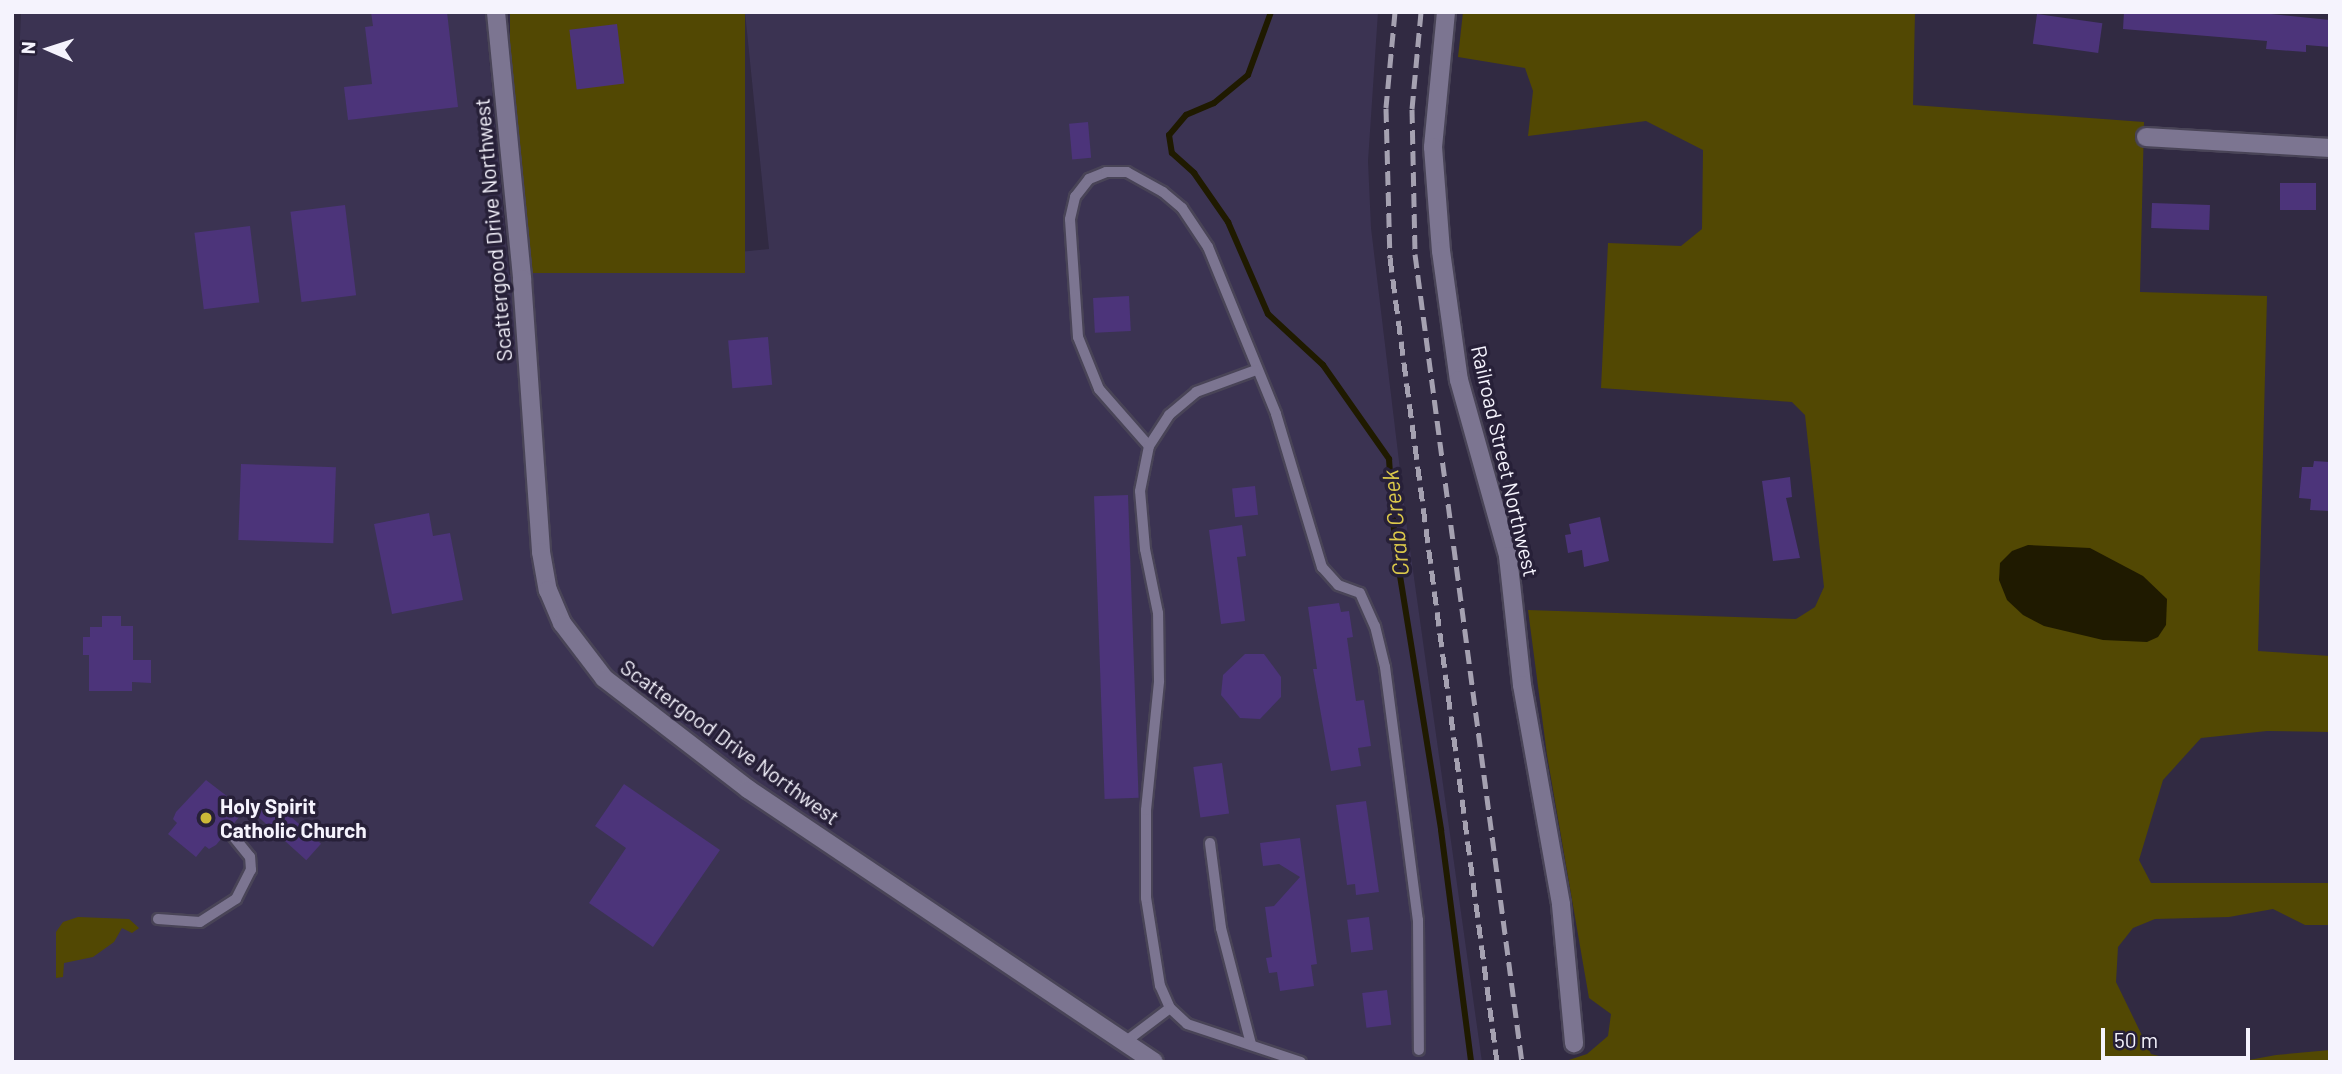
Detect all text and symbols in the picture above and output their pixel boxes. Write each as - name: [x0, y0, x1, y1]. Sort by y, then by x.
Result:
- north arrow: [14, 14, 84, 84]
- text: N: [16, 41, 39, 55]
- street label: Scattergood Drive Northwest: [469, 97, 517, 363]
- street label: Railroad Street Northwest: [1466, 343, 1544, 579]
- water label: Crab Creek: [1376, 468, 1414, 578]
- street label: Scattergood Drive Northwest: [616, 654, 844, 830]
- place label: Holy Spirit Catholic Church: [220, 793, 367, 843]
- marker: Holy Spirit Catholic Church: [198, 810, 214, 826]
- scale bar: [2104, 1014, 2253, 1058]
- text: 50 m: [2114, 1027, 2158, 1052]

